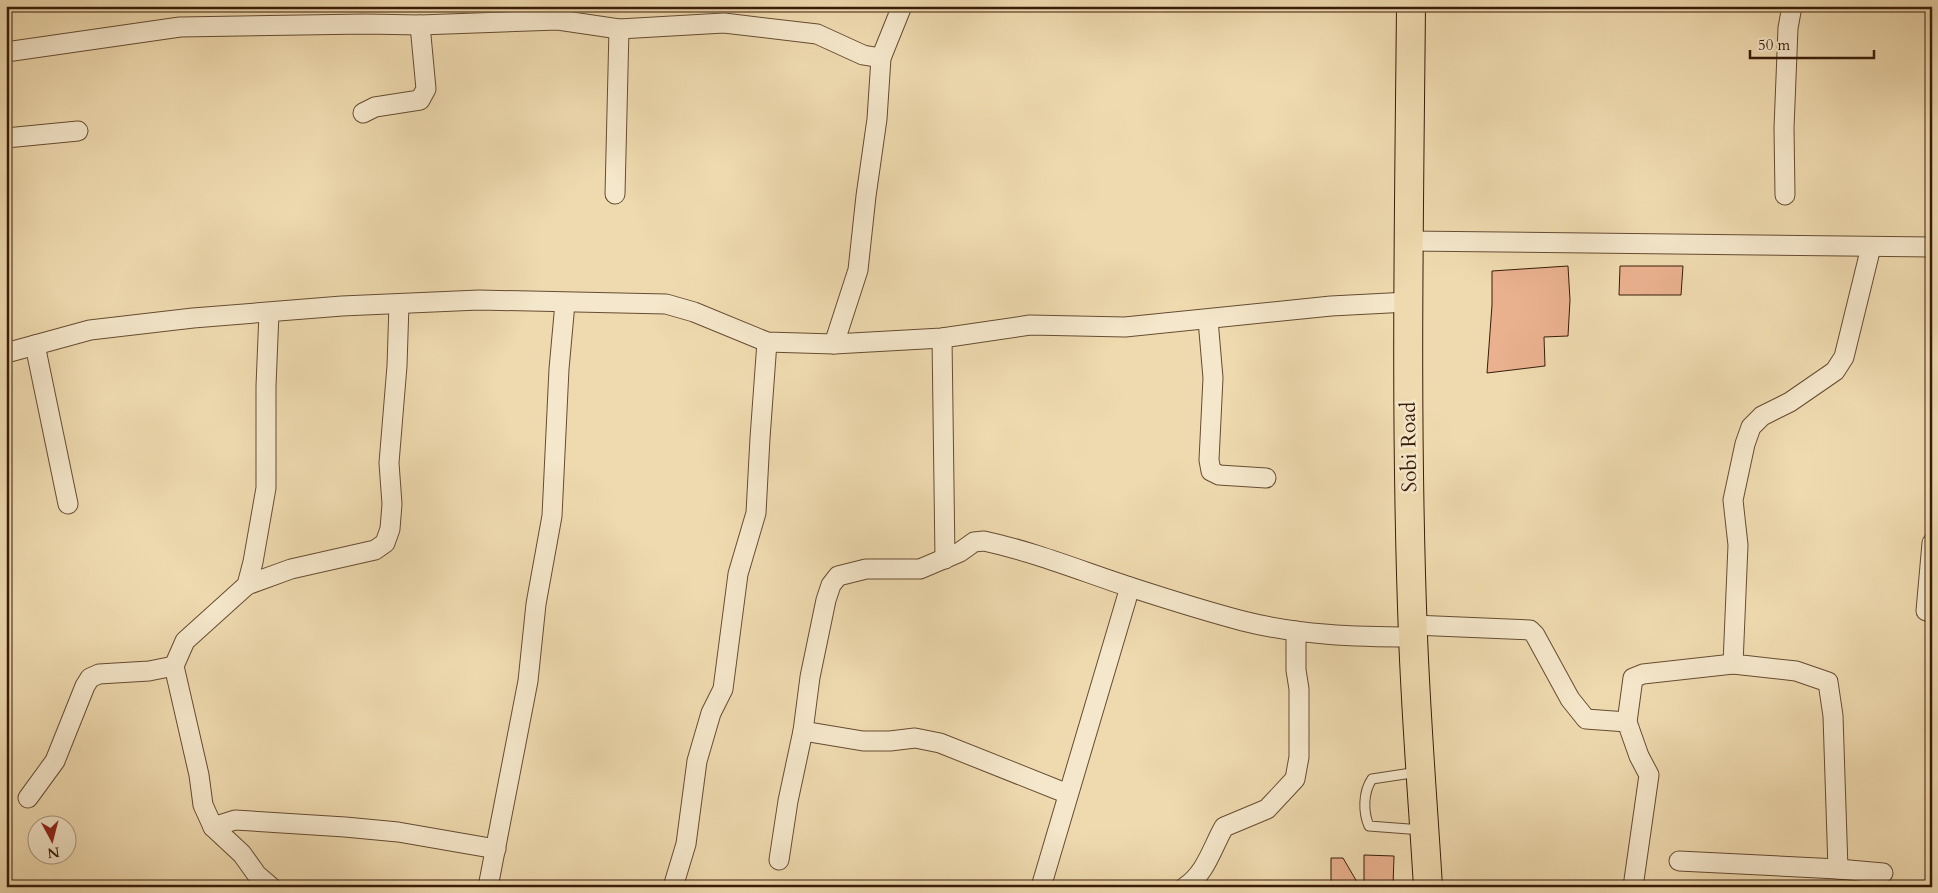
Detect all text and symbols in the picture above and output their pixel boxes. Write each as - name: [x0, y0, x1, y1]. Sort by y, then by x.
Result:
- scale bar: [1750, 28, 1874, 60]
- text: 50 m: [1758, 35, 1790, 55]
- street label: Sobi Road: [1394, 401, 1424, 493]
- north arrow: [28, 816, 78, 866]
- text: N: [46, 842, 61, 863]

